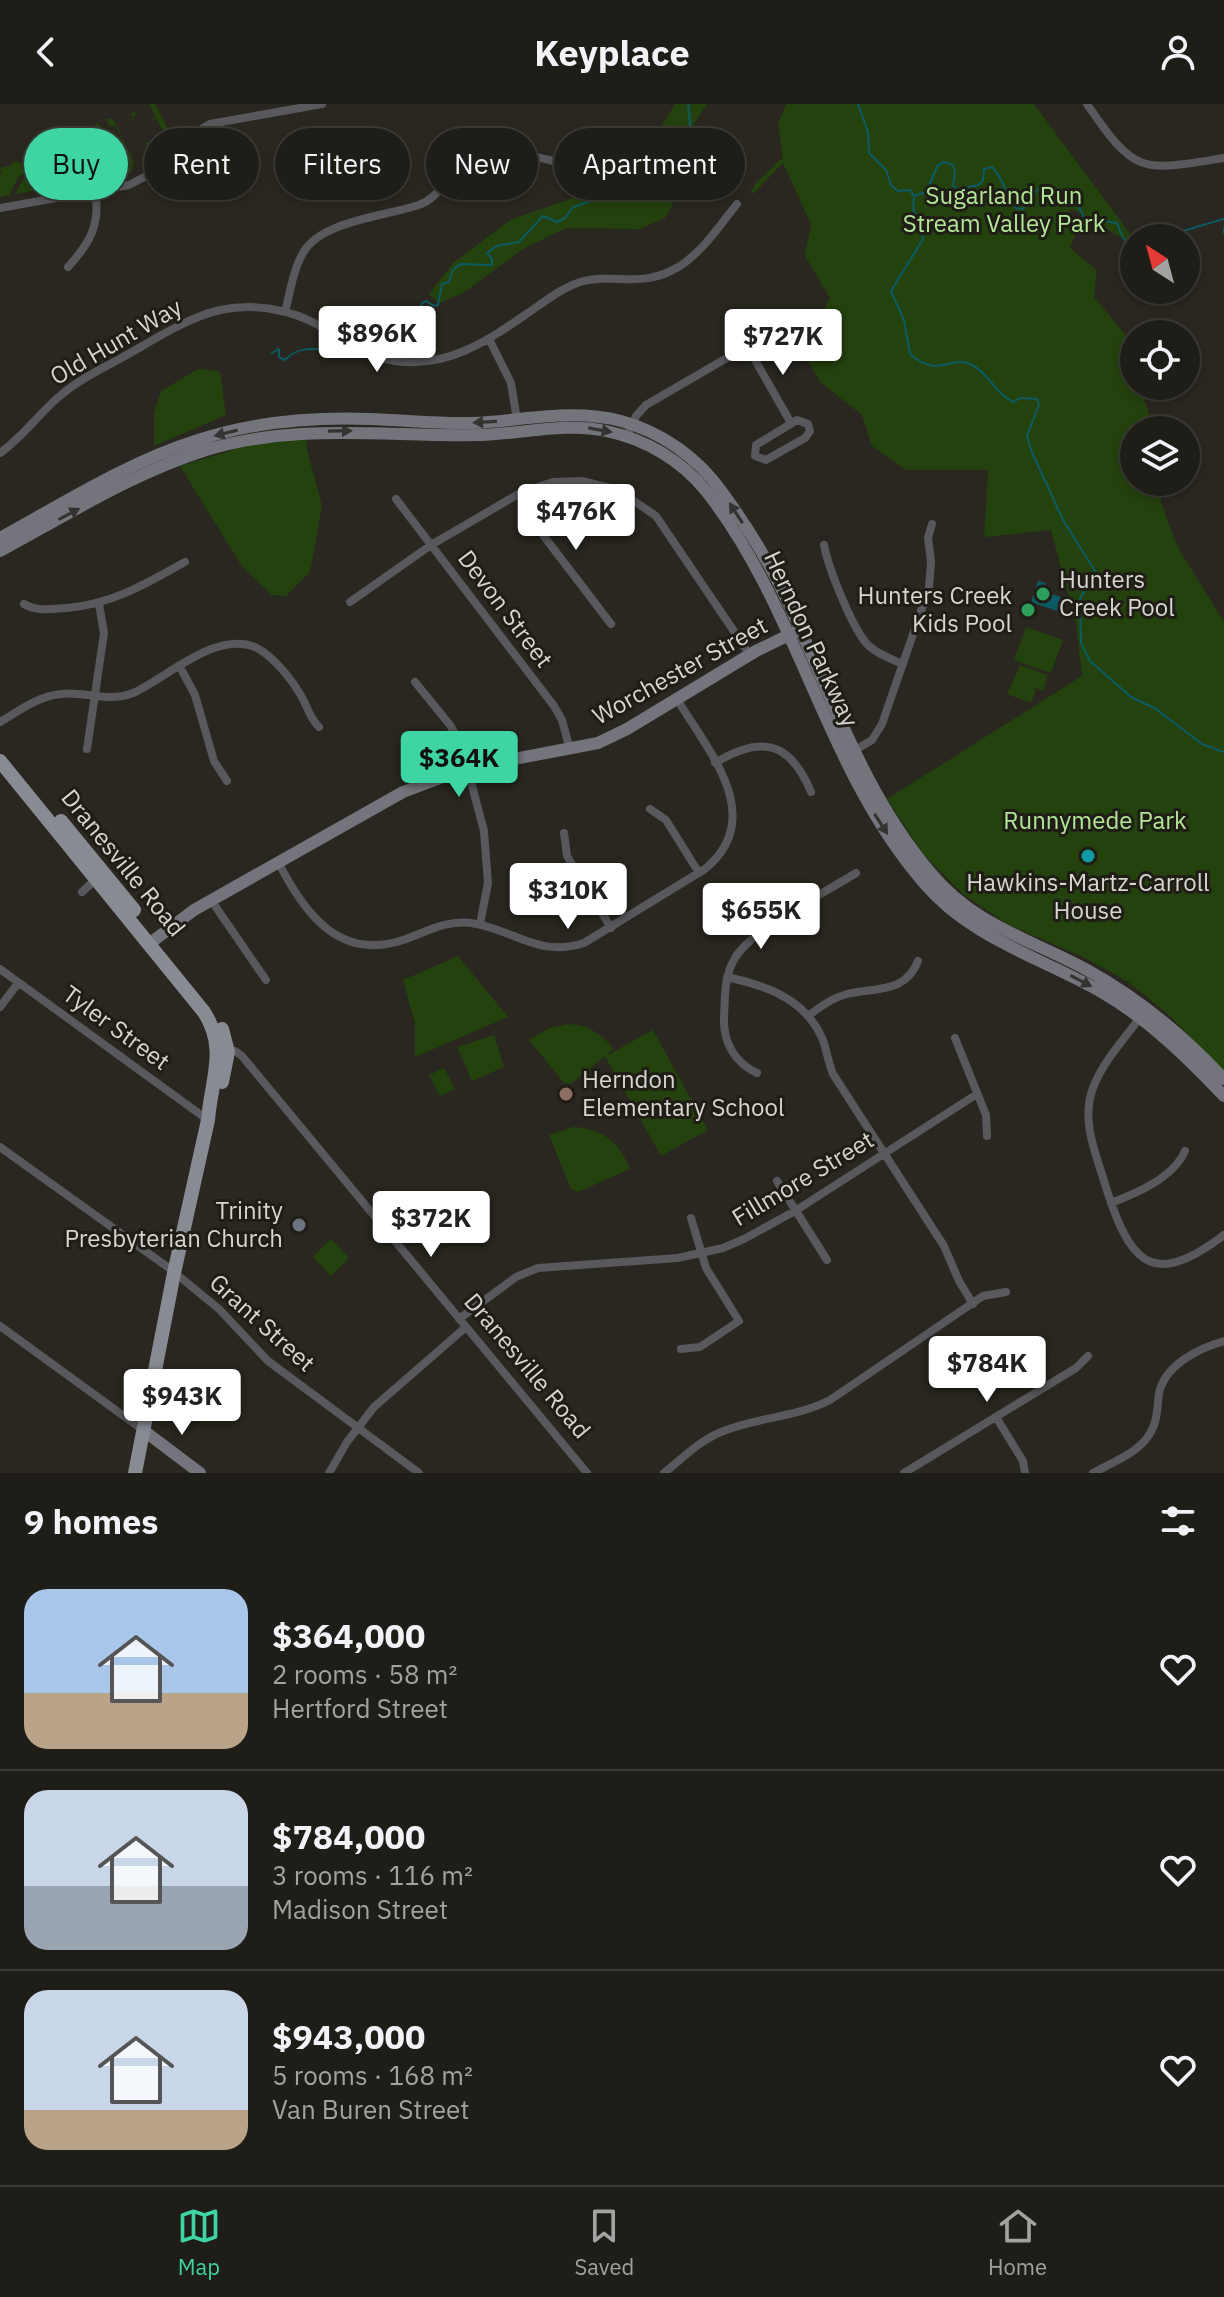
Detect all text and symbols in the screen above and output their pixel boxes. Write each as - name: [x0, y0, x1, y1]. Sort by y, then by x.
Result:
- text: Keyplace: [534, 29, 690, 76]
- icon: back: [24, 30, 68, 74]
- icon: person: [1156, 30, 1200, 74]
- chip: Buy: [24, 128, 128, 200]
- chip: Rent: [144, 128, 259, 200]
- chip: Filters: [275, 128, 410, 200]
- chip: New: [426, 128, 538, 200]
- chip: Apartment: [554, 128, 745, 200]
- park label: Sugarland Run Stream Valley Park: [903, 179, 1106, 239]
- north arrow: [1120, 224, 1200, 304]
- map controls: [1120, 224, 1200, 496]
- street label: Old Hunt Way: [44, 290, 187, 392]
- pin: $896K: [321, 306, 433, 374]
- pin: $727K: [727, 309, 839, 377]
- text: $896K: [337, 315, 417, 349]
- text: $727K: [743, 318, 823, 352]
- button: locate: [1120, 320, 1200, 400]
- one-way arrow: [472, 416, 497, 429]
- button: layers: [1120, 416, 1200, 496]
- one-way arrow: [587, 424, 612, 437]
- one-way arrow: [328, 425, 353, 437]
- one-way arrow: [214, 427, 239, 439]
- pin: $476K: [520, 484, 632, 552]
- text: $476K: [536, 493, 616, 527]
- one-way arrow: [729, 502, 744, 524]
- one-way arrow: [57, 508, 80, 521]
- street label: Devon Street: [451, 543, 560, 674]
- street label: Herndon Parkway: [757, 545, 867, 732]
- place label: Hunters Creek Pool: [1059, 563, 1175, 623]
- place label: Hunters Creek Kids Pool: [858, 579, 1012, 639]
- marker: Hunters Creek Pool: [1034, 585, 1052, 603]
- marker: Hunters Creek Kids Pool: [1019, 601, 1037, 619]
- street label: Worchester Street: [586, 609, 773, 731]
- pin: $364K: [403, 731, 515, 799]
- text: $364K: [419, 740, 499, 774]
- street label: Dranesville Road: [55, 782, 193, 943]
- park label: Runnymede Park: [1003, 804, 1187, 836]
- one-way arrow: [873, 813, 888, 835]
- marker: Hawkins-Martz-Carroll House: [1079, 847, 1097, 865]
- pin: $310K: [512, 863, 624, 931]
- place label: Hawkins-Martz-Carroll House: [966, 866, 1210, 926]
- text: $310K: [528, 872, 608, 906]
- pin: $655K: [705, 883, 817, 951]
- text: $655K: [721, 892, 801, 926]
- one-way arrow: [1069, 974, 1092, 988]
- street label: Tyler Street: [57, 978, 176, 1077]
- place label: Herndon Elementary School: [582, 1063, 784, 1123]
- marker: Herndon Elementary School: [557, 1085, 575, 1103]
- street label: Fillmore Street: [726, 1123, 879, 1233]
- pin: $372K: [375, 1191, 487, 1259]
- place label: Trinity Presbyterian Church: [64, 1194, 283, 1254]
- text: $372K: [391, 1200, 471, 1234]
- marker: Trinity Presbyterian Church: [290, 1216, 308, 1234]
- street label: Grant Street: [203, 1266, 322, 1378]
- street label: Dranesville Road: [457, 1286, 598, 1445]
- pin: $784K: [931, 1336, 1043, 1404]
- text: $784K: [947, 1345, 1027, 1379]
- pin: $943K: [126, 1369, 238, 1437]
- text: $943K: [142, 1378, 222, 1412]
- text: 9 homes: [24, 1499, 159, 1543]
- icon: filters: [1156, 1499, 1200, 1543]
- text: $364,000: [272, 1613, 425, 1657]
- icon: home: [88, 1621, 184, 1717]
- icon: heart: [1156, 1647, 1200, 1691]
- text: 2 rooms · 58 m²: [272, 1657, 457, 1691]
- text: Hertford Street: [272, 1691, 448, 1725]
- text: $784,000: [272, 1814, 425, 1858]
- icon: home: [88, 1822, 184, 1918]
- icon: heart: [1156, 1848, 1200, 1892]
- text: 3 rooms · 116 m²: [272, 1858, 473, 1892]
- text: Madison Street: [272, 1892, 448, 1926]
- text: $943,000: [272, 2014, 425, 2058]
- icon: home: [88, 2022, 184, 2118]
- icon: heart: [1156, 2048, 1200, 2092]
- text: 5 rooms · 168 m²: [272, 2058, 473, 2092]
- text: Van Buren Street: [272, 2092, 470, 2126]
- tab: Map: [177, 2204, 221, 2281]
- tab: Saved: [574, 2204, 634, 2281]
- tab: Home: [988, 2204, 1047, 2281]

